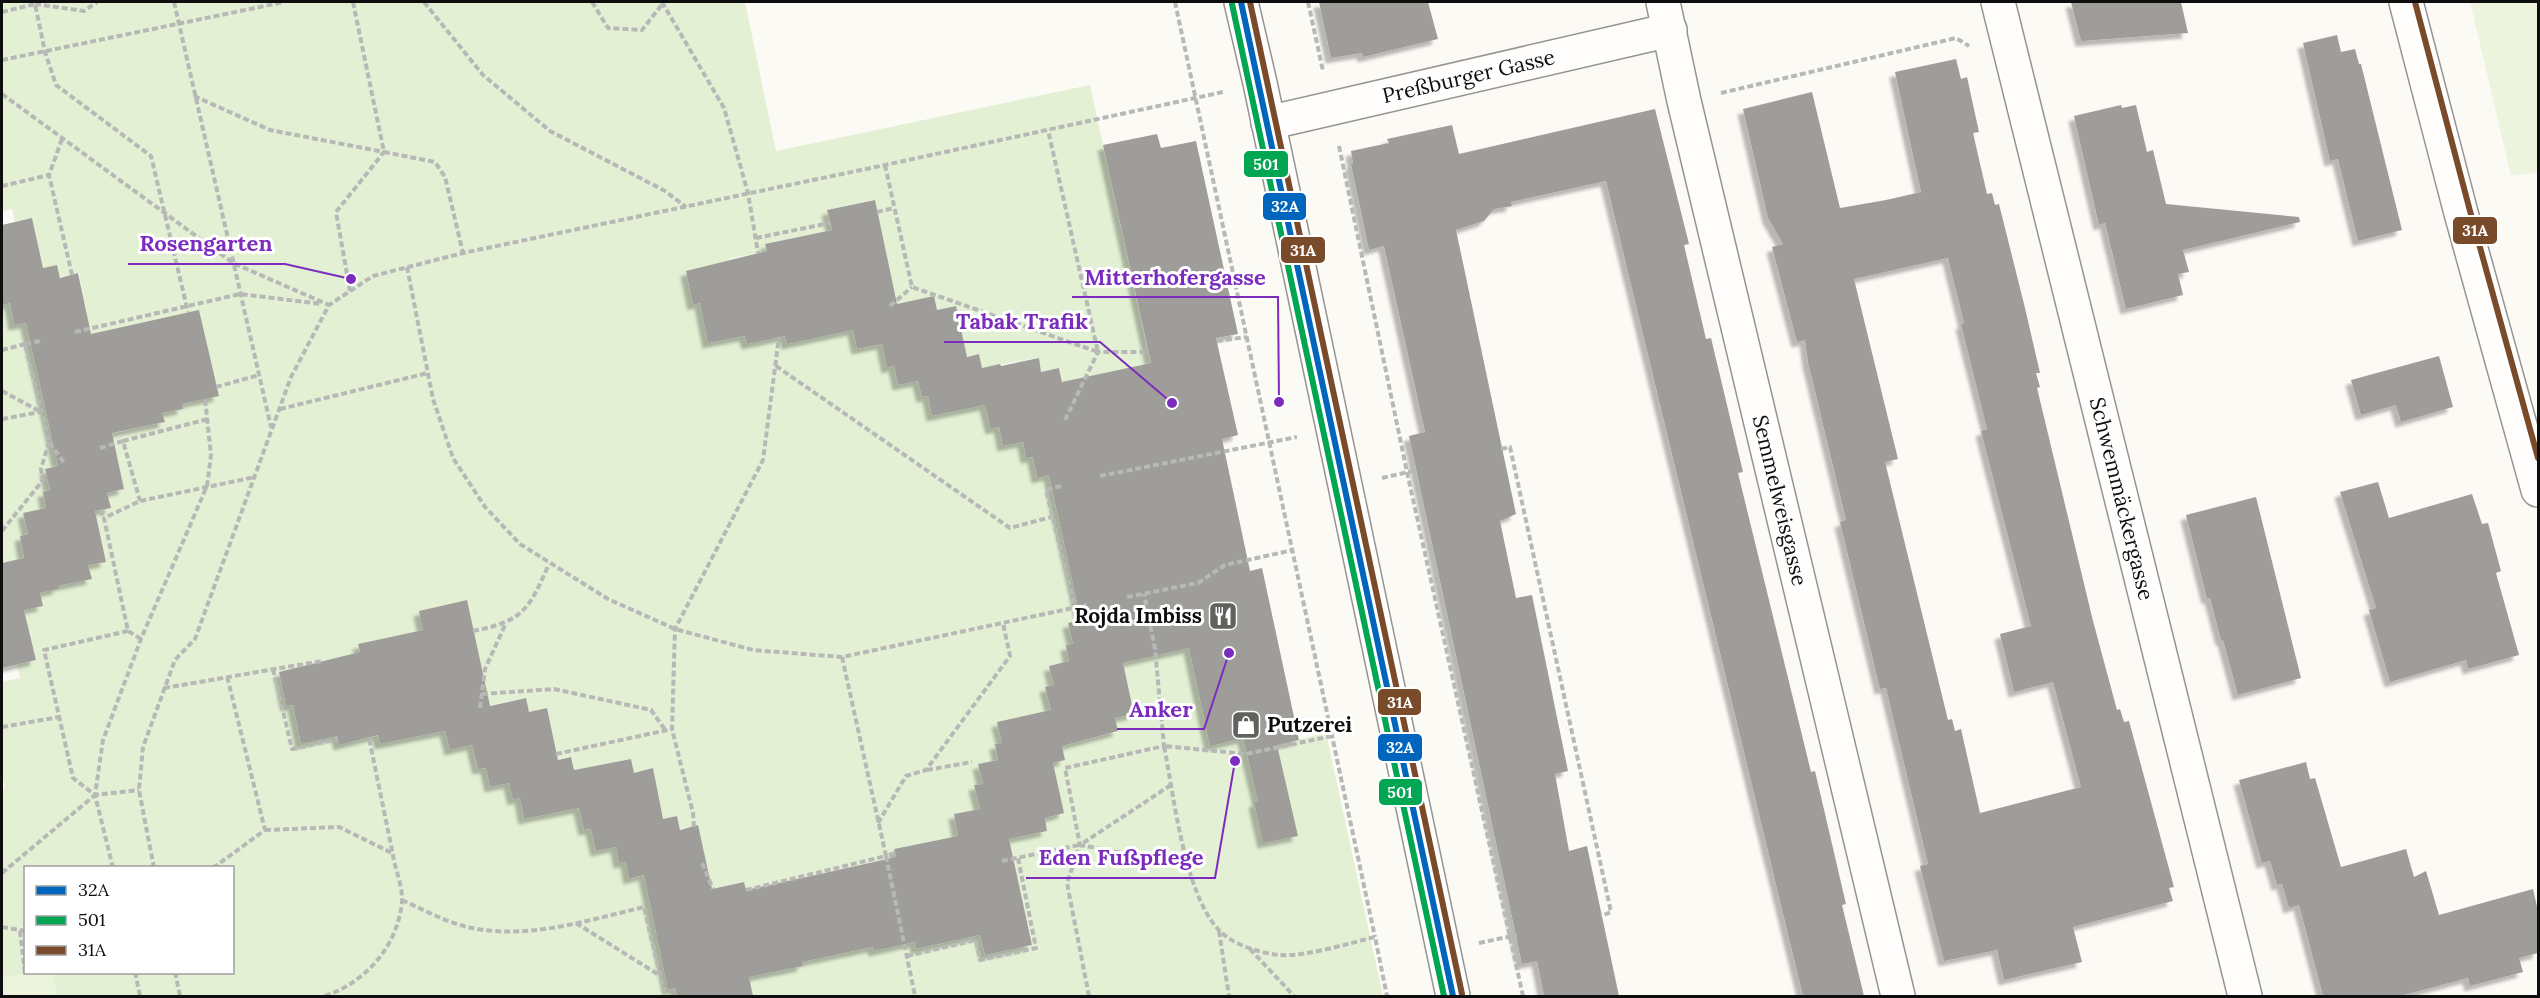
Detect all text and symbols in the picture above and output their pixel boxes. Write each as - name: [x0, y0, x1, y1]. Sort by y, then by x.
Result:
- street label: Preßburger Gasse: [1380, 43, 1558, 109]
- line badge: 501: [1243, 150, 1289, 178]
- text: 501: [1253, 154, 1279, 174]
- line badge: 32A: [1262, 192, 1307, 221]
- text: 32A: [1271, 196, 1299, 216]
- line badge: 31A: [2452, 216, 2498, 245]
- text: 31A: [2462, 220, 2488, 240]
- callout: Rosengarten: [128, 224, 285, 264]
- text: Rosengarten: [140, 229, 272, 257]
- line badge: 31A: [1280, 236, 1326, 264]
- text: 31A: [1290, 240, 1316, 260]
- callout: Mitterhofergasse: [1072, 257, 1278, 297]
- text: Mitterhofergasse: [1084, 263, 1266, 291]
- callout: Tabak Trafik: [944, 302, 1100, 342]
- text: Tabak Trafik: [956, 307, 1088, 335]
- street label: Schwemmäckergasse: [2084, 395, 2160, 603]
- street label: Semmelweisgasse: [1747, 412, 1813, 589]
- restaurant icon: Rojda Imbiss: [1207, 600, 1239, 632]
- place label: Rojda Imbiss: [1074, 602, 1202, 629]
- line badge: 31A: [1377, 688, 1422, 716]
- callout: Anker: [1117, 689, 1204, 729]
- text: 31A: [1387, 692, 1413, 712]
- text: Anker: [1129, 695, 1193, 723]
- shop icon: Putzerei: [1230, 709, 1262, 741]
- place label: Putzerei: [1267, 711, 1352, 738]
- line badge: 32A: [1377, 733, 1423, 762]
- text: 32A: [1386, 737, 1414, 757]
- line badge: 501: [1378, 778, 1423, 806]
- text: 501: [1387, 782, 1413, 802]
- callout: Eden Fußpflege: [1026, 838, 1215, 878]
- text: Eden Fußpflege: [1039, 843, 1204, 871]
- legend: [24, 866, 234, 974]
- text: 32A: [78, 878, 110, 901]
- text: 501: [78, 908, 106, 931]
- text: 31A: [78, 938, 107, 961]

